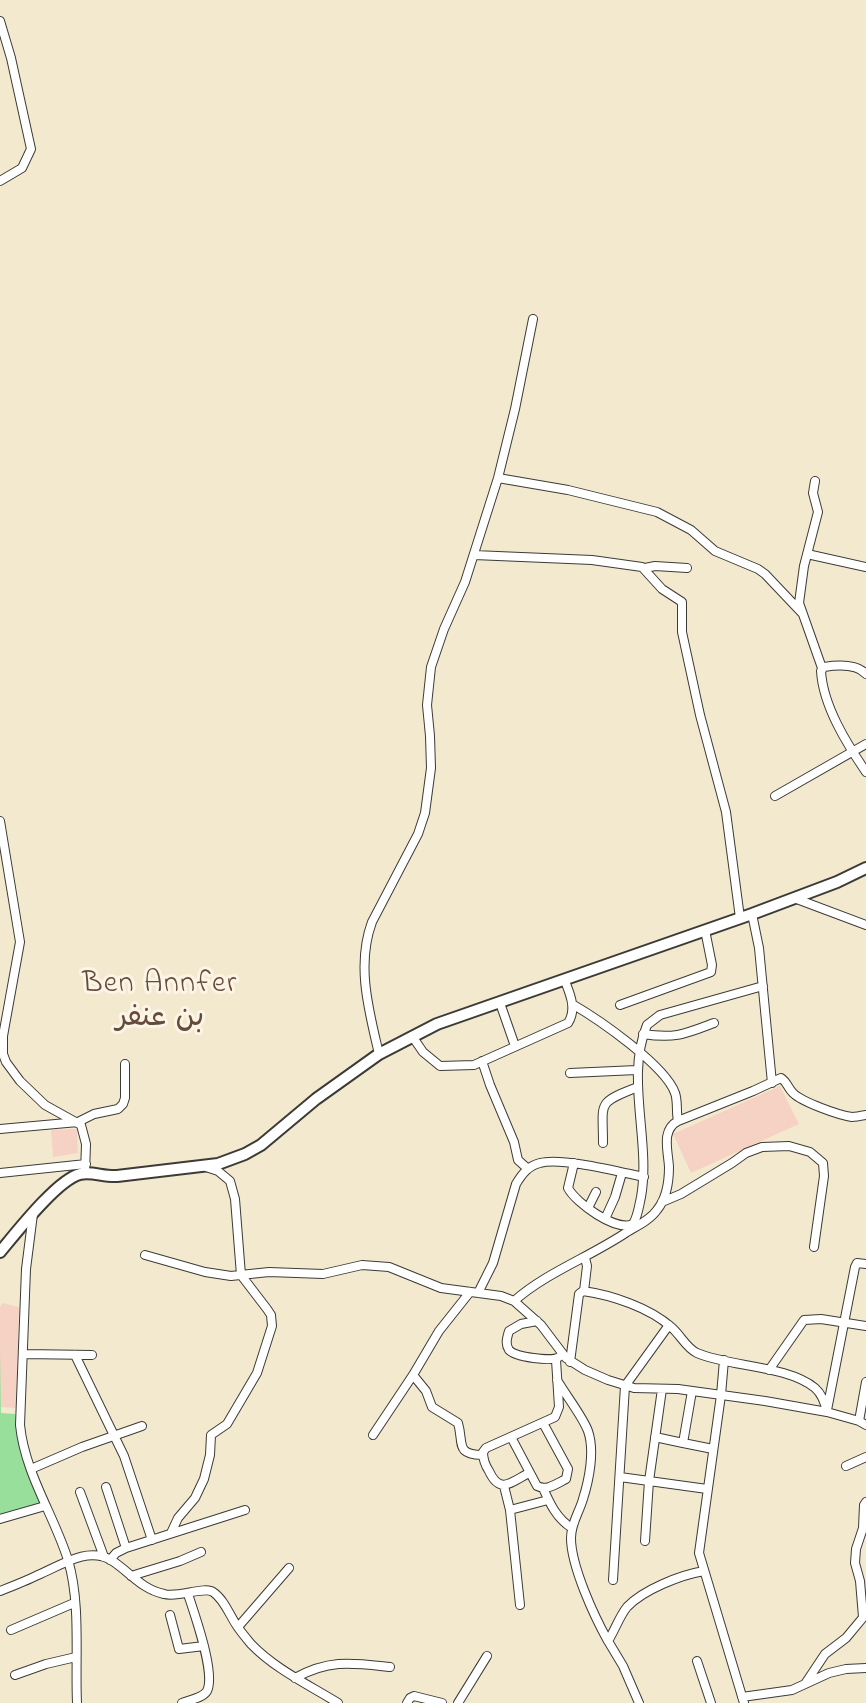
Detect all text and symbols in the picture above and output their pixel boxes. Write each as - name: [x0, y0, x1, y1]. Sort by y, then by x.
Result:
- district label: Ben Annfer بن عنفر: [82, 968, 238, 1038]

